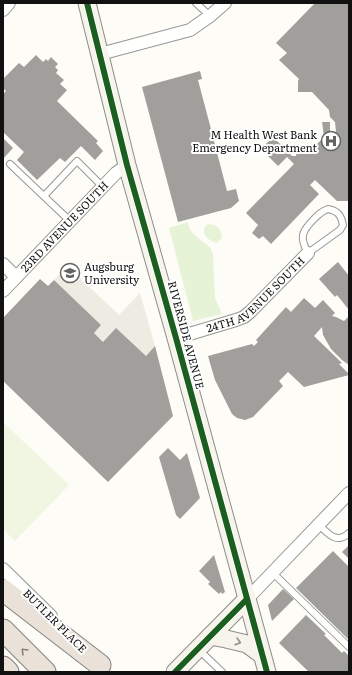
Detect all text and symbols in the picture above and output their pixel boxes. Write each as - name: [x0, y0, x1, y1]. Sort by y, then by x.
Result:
- place label: M Health West Bank Emergency Department: [192, 126, 318, 155]
- hospital icon: M Health West Bank Emergency Department: [320, 130, 342, 152]
- street label: 23RD AVENUE SOUTH: [16, 177, 111, 275]
- street label: 24TH AVENUE SOUTH: [204, 252, 308, 335]
- place label: Augsburg University: [84, 258, 140, 287]
- school or university icon: Augsburg University: [59, 262, 81, 284]
- street label: RIVERSIDE AVENUE: [165, 279, 209, 391]
- street label: BUTLER PLACE: [20, 585, 91, 656]
- one-way arrow: [234, 637, 241, 646]
- one-way arrow: [21, 648, 29, 656]

